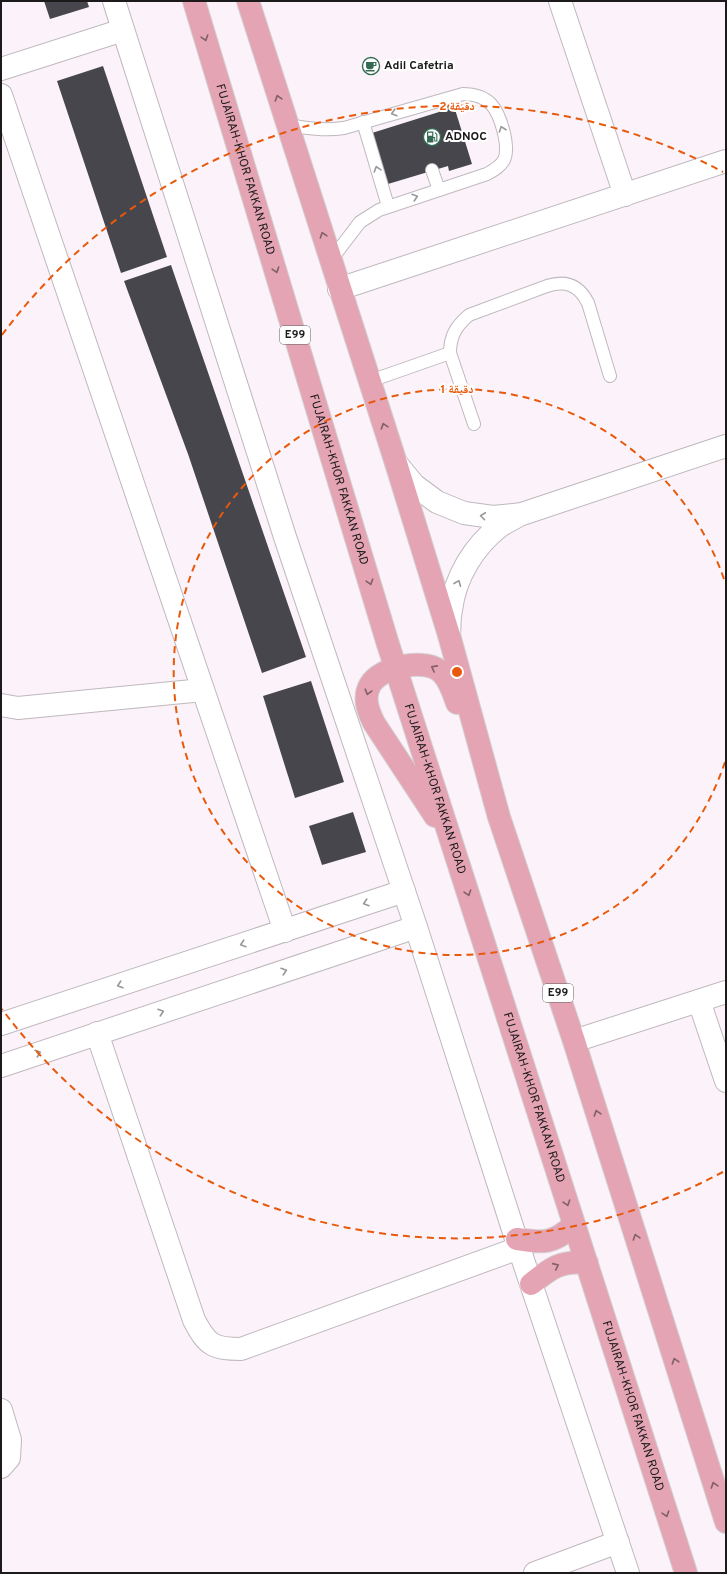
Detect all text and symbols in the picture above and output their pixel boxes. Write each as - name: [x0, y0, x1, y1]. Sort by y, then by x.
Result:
- one-way arrow: [200, 35, 209, 42]
- cafe icon: Adil Cafetria: [361, 56, 381, 76]
- place label: Adil Cafetria: [384, 58, 454, 74]
- street label: FUJAIRAH-KHOR FAKKAN ROAD: [211, 82, 278, 257]
- one-way arrow: [274, 95, 283, 102]
- text: 2 دقيقة: [439, 99, 475, 115]
- one-way arrow: [391, 108, 398, 117]
- one-way arrow: [498, 126, 507, 133]
- fuel station icon: ADNOC: [422, 127, 442, 147]
- place label: ADNOC: [445, 129, 487, 145]
- one-way arrow: [373, 166, 382, 173]
- one-way arrow: [411, 194, 418, 202]
- one-way arrow: [319, 232, 328, 239]
- one-way arrow: [271, 266, 280, 273]
- road number: E99: [280, 326, 310, 344]
- text: 1 دقيقة: [440, 382, 474, 398]
- street label: FUJAIRAH-KHOR FAKKAN ROAD: [305, 392, 372, 567]
- one-way arrow: [380, 422, 389, 429]
- one-way arrow: [480, 511, 486, 520]
- one-way arrow: [365, 578, 374, 585]
- one-way arrow: [454, 579, 462, 586]
- one-way arrow: [431, 665, 438, 673]
- centre of rings: [450, 665, 464, 679]
- one-way arrow: [365, 689, 373, 696]
- street label: FUJAIRAH-KHOR FAKKAN ROAD: [400, 702, 469, 876]
- one-way arrow: [463, 889, 471, 896]
- one-way arrow: [363, 899, 370, 907]
- one-way arrow: [240, 939, 247, 948]
- one-way arrow: [281, 967, 288, 975]
- one-way arrow: [116, 980, 123, 989]
- road number: E99: [543, 984, 573, 1002]
- one-way arrow: [158, 1008, 165, 1017]
- street label: FUJAIRAH-KHOR FAKKAN ROAD: [499, 1010, 568, 1185]
- one-way arrow: [34, 1050, 41, 1058]
- one-way arrow: [593, 1110, 601, 1117]
- one-way arrow: [562, 1199, 571, 1206]
- one-way arrow: [632, 1234, 641, 1241]
- one-way arrow: [552, 1263, 560, 1271]
- street label: FUJAIRAH-KHOR FAKKAN ROAD: [598, 1319, 667, 1493]
- one-way arrow: [671, 1358, 680, 1365]
- one-way arrow: [710, 1482, 719, 1489]
- one-way arrow: [662, 1510, 670, 1517]

